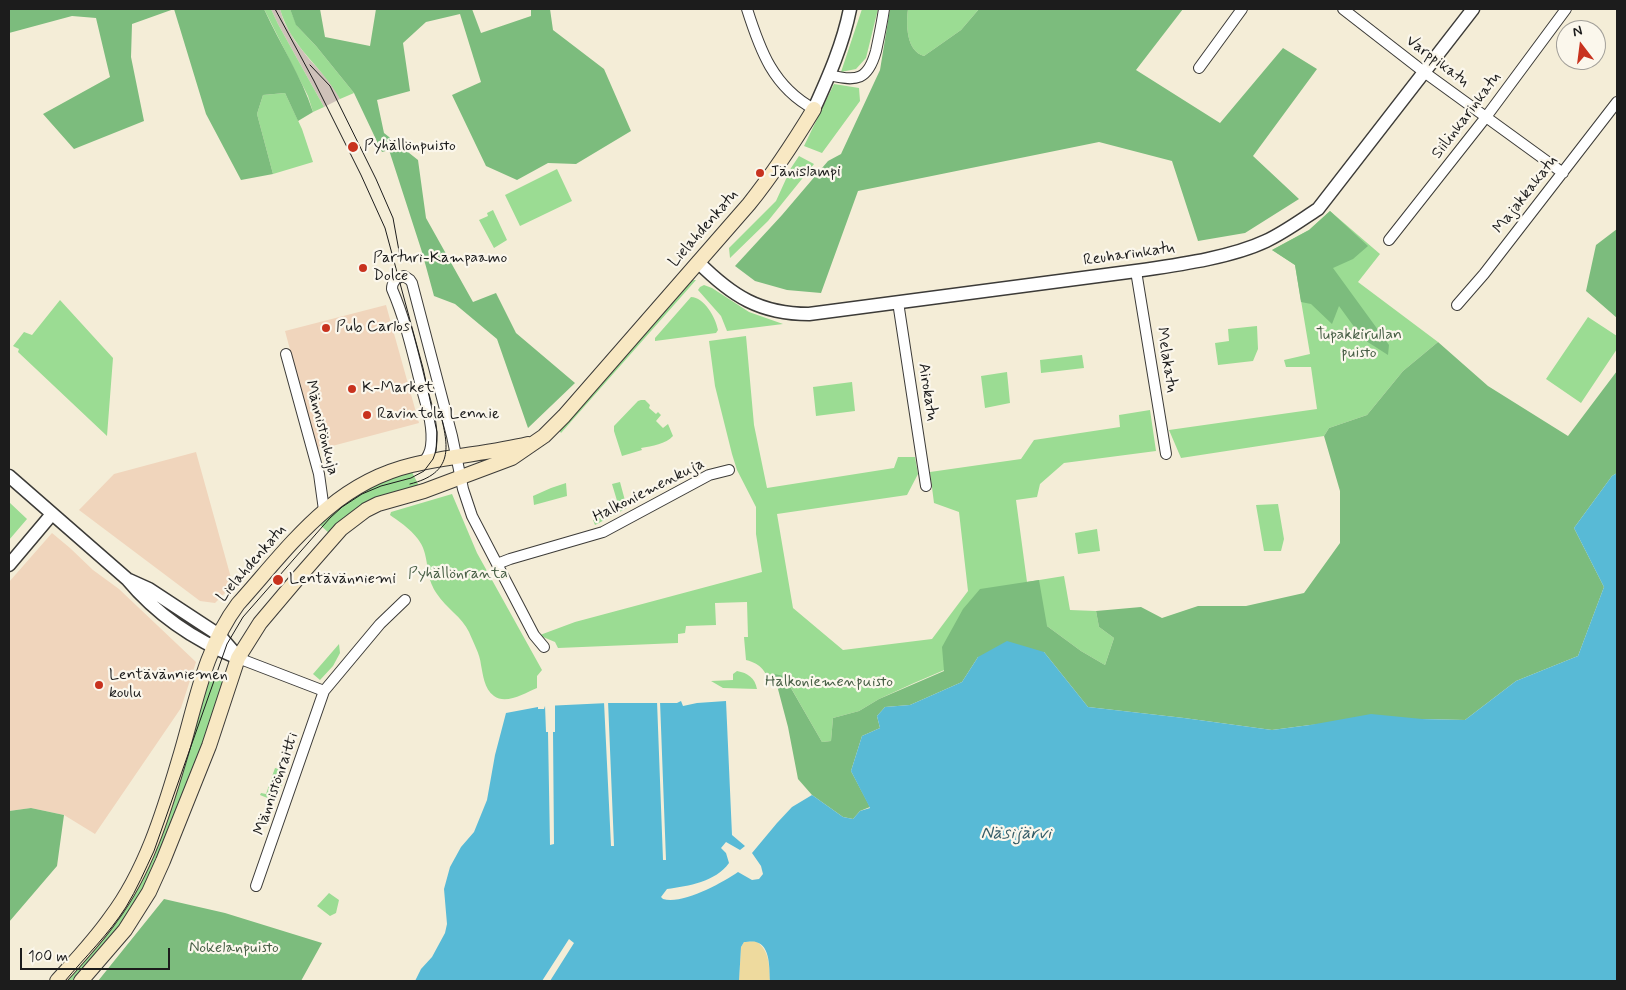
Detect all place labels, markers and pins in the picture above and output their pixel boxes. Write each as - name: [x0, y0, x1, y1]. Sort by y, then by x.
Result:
- place label: Pyhällönpuisto: [364, 137, 456, 157]
- marker: Pyhällönpuisto: [346, 140, 360, 154]
- place label: Jänislampi: [770, 163, 841, 183]
- marker: Jänislampi: [754, 167, 766, 179]
- place label: Parturi-Kampaamo Dolce: [373, 249, 507, 287]
- marker: Parturi-Kampaamo Dolce: [357, 262, 369, 274]
- place label: Pub Carlos: [336, 318, 410, 338]
- marker: Pub Carlos: [320, 322, 332, 334]
- place label: K-Market: [362, 379, 434, 399]
- marker: K-Market: [346, 383, 358, 395]
- place label: Ravintola Lennie: [377, 405, 499, 425]
- marker: Ravintola Lennie: [361, 409, 373, 421]
- place label: Lentävänniemi: [289, 570, 396, 590]
- marker: Lentävänniemi: [271, 573, 285, 587]
- place label: Lentävänniemen koulu: [109, 666, 228, 704]
- marker: Lentävänniemen koulu: [93, 679, 105, 691]

